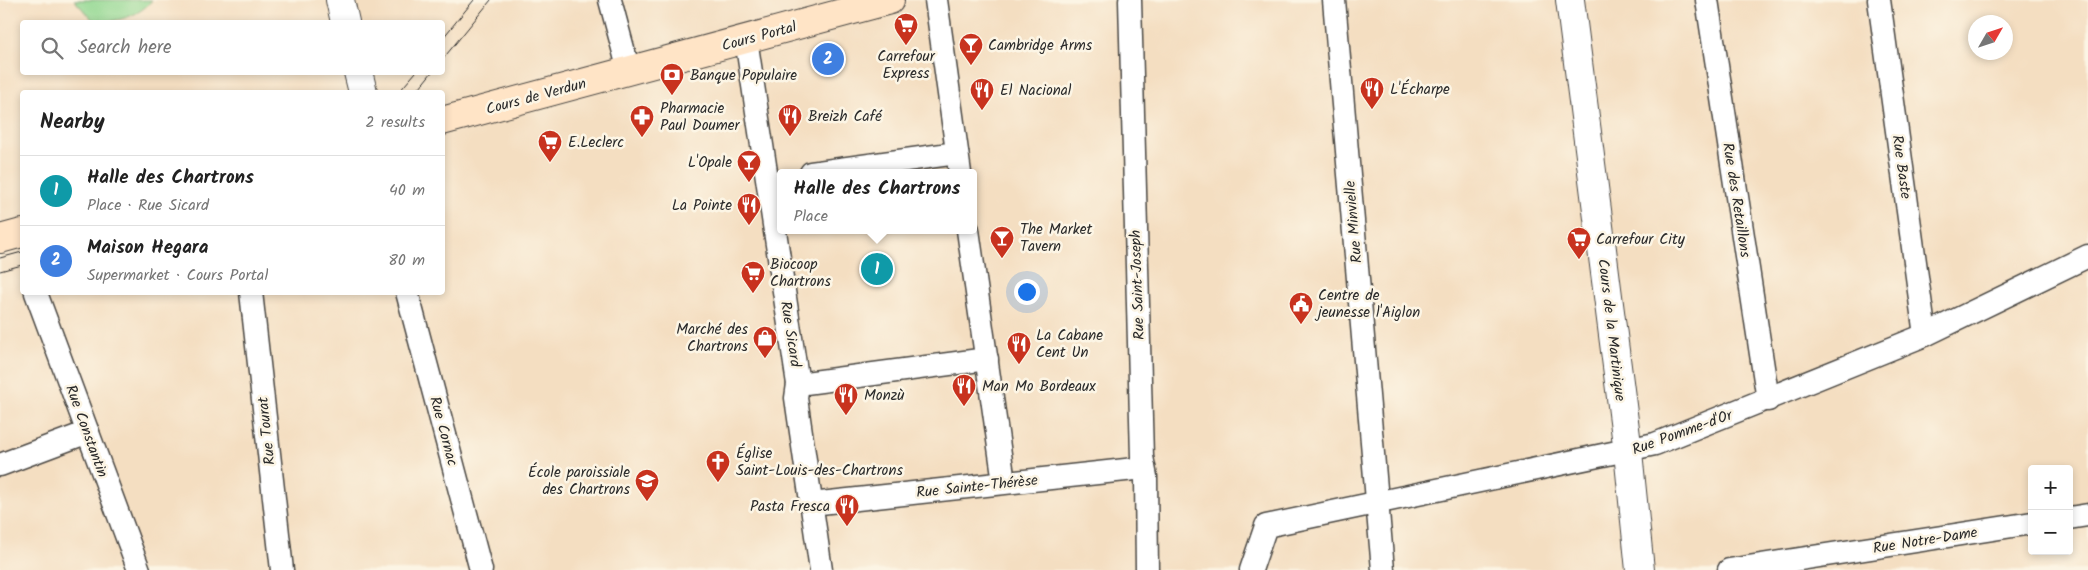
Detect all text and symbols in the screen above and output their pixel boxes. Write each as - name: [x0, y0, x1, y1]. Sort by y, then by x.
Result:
- supermarket icon: Carrefour Express: [893, 12, 919, 46]
- street label: Cours Portal: [719, 15, 800, 58]
- north arrow: [1968, 15, 2013, 60]
- search box: [20, 20, 445, 75]
- bar icon: Cambridge Arms: [958, 32, 984, 66]
- text: Search here: [78, 33, 172, 63]
- icon: search: [38, 34, 66, 62]
- place label: Cambridge Arms: [988, 34, 1093, 58]
- pin: 2: [812, 40, 844, 78]
- place label: Carrefour Express: [877, 45, 936, 86]
- bank icon: Banque Populaire: [659, 62, 685, 96]
- place label: Banque Populaire: [690, 64, 797, 88]
- street label: Cours de Verdun: [483, 72, 589, 122]
- restaurant icon: L'Écharpe: [1359, 76, 1385, 110]
- restaurant icon: El Nacional: [969, 77, 995, 111]
- place label: L'Écharpe: [1390, 78, 1450, 102]
- place label: El Nacional: [1000, 79, 1072, 103]
- place label: Pharmacie Paul Doumer: [660, 97, 740, 138]
- restaurant icon: Breizh Café: [777, 103, 803, 137]
- pharmacy icon: Pharmacie Paul Doumer: [629, 104, 655, 138]
- place label: Breizh Café: [808, 105, 883, 129]
- text: Nearby: [40, 106, 105, 139]
- text: 2 results: [365, 110, 425, 135]
- supermarket icon: E.Leclerc: [537, 129, 563, 163]
- place label: E.Leclerc: [568, 131, 624, 155]
- street label: Rue Baste: [1885, 134, 1917, 201]
- street label: Rue des Retaillons: [1715, 141, 1757, 260]
- bar icon: L'Opale: [736, 149, 762, 183]
- place label: L'Opale: [688, 151, 732, 175]
- text: Halle des Chartrons: [87, 163, 254, 193]
- popup: [777, 169, 977, 234]
- text: Halle des Chartrons: [794, 174, 960, 204]
- text: 1: [54, 178, 58, 203]
- text: 40 m: [389, 178, 425, 203]
- street label: Rue Minvielle: [1338, 179, 1370, 264]
- restaurant icon: La Pointe: [736, 192, 762, 226]
- text: Place · Rue Sicard: [87, 193, 209, 218]
- place label: La Pointe: [672, 194, 732, 218]
- text: Place: [794, 204, 828, 229]
- place label: The Market Tavern: [1020, 218, 1092, 259]
- bar icon: The Market Tavern: [989, 225, 1015, 259]
- supermarket icon: Carrefour City: [1566, 226, 1592, 260]
- place label: Carrefour City: [1596, 228, 1686, 252]
- street label: Rue Saint-Joseph: [1124, 229, 1152, 340]
- text: Maison Hegara: [87, 233, 208, 263]
- text: 2: [51, 248, 61, 273]
- text: 80 m: [388, 248, 425, 273]
- pin: 1: [861, 250, 893, 288]
- place label: Biocoop Chartrons: [770, 253, 832, 294]
- street label: Cours de la Martinique: [1590, 258, 1632, 403]
- supermarket icon: Biocoop Chartrons: [740, 260, 766, 294]
- text: Supermarket · Cours Portal: [87, 263, 268, 288]
- your location: [1014, 279, 1040, 305]
- place label: Centre de jeunesse l'Aiglon: [1314, 284, 1420, 325]
- public building icon: Centre de jeunesse l'Aiglon: [1288, 291, 1314, 325]
- street label: Rue Sicard: [773, 299, 807, 369]
- place label: Marché des Chartrons: [676, 318, 749, 359]
- place label: La Cabane Cent Un: [1036, 324, 1103, 365]
- shop icon: Marché des Chartrons: [752, 325, 778, 359]
- restaurant icon: La Cabane Cent Un: [1006, 331, 1032, 365]
- restaurant icon: Man Mo Bordeaux: [951, 373, 977, 407]
- place label: Man Mo Bordeaux: [982, 375, 1096, 399]
- street label: Rue Constantin: [58, 382, 114, 481]
- restaurant icon: Monzù: [833, 382, 859, 416]
- place label: Monzù: [864, 384, 904, 408]
- street label: Rue Cornac: [422, 394, 464, 469]
- street label: Rue Tourat: [251, 395, 283, 466]
- street label: Rue Pomme-d'Or: [1629, 403, 1737, 462]
- place label: Église Saint-Louis-des-Chartrons: [736, 442, 903, 483]
- church icon: Église Saint-Louis-des-Chartrons: [705, 449, 731, 483]
- place label: École paroissiale des Chartrons: [528, 461, 631, 502]
- map controls: [2028, 465, 2073, 555]
- button: +: [2028, 465, 2073, 510]
- school or university icon: École paroissiale des Chartrons: [634, 468, 660, 502]
- street label: Rue Sainte-Thérèse: [915, 469, 1039, 505]
- restaurant icon: Pasta Fresca: [834, 493, 860, 527]
- place label: Pasta Fresca: [750, 495, 830, 519]
- button: −: [2028, 510, 2073, 555]
- street label: Rue Notre-Dame: [1871, 521, 1979, 561]

